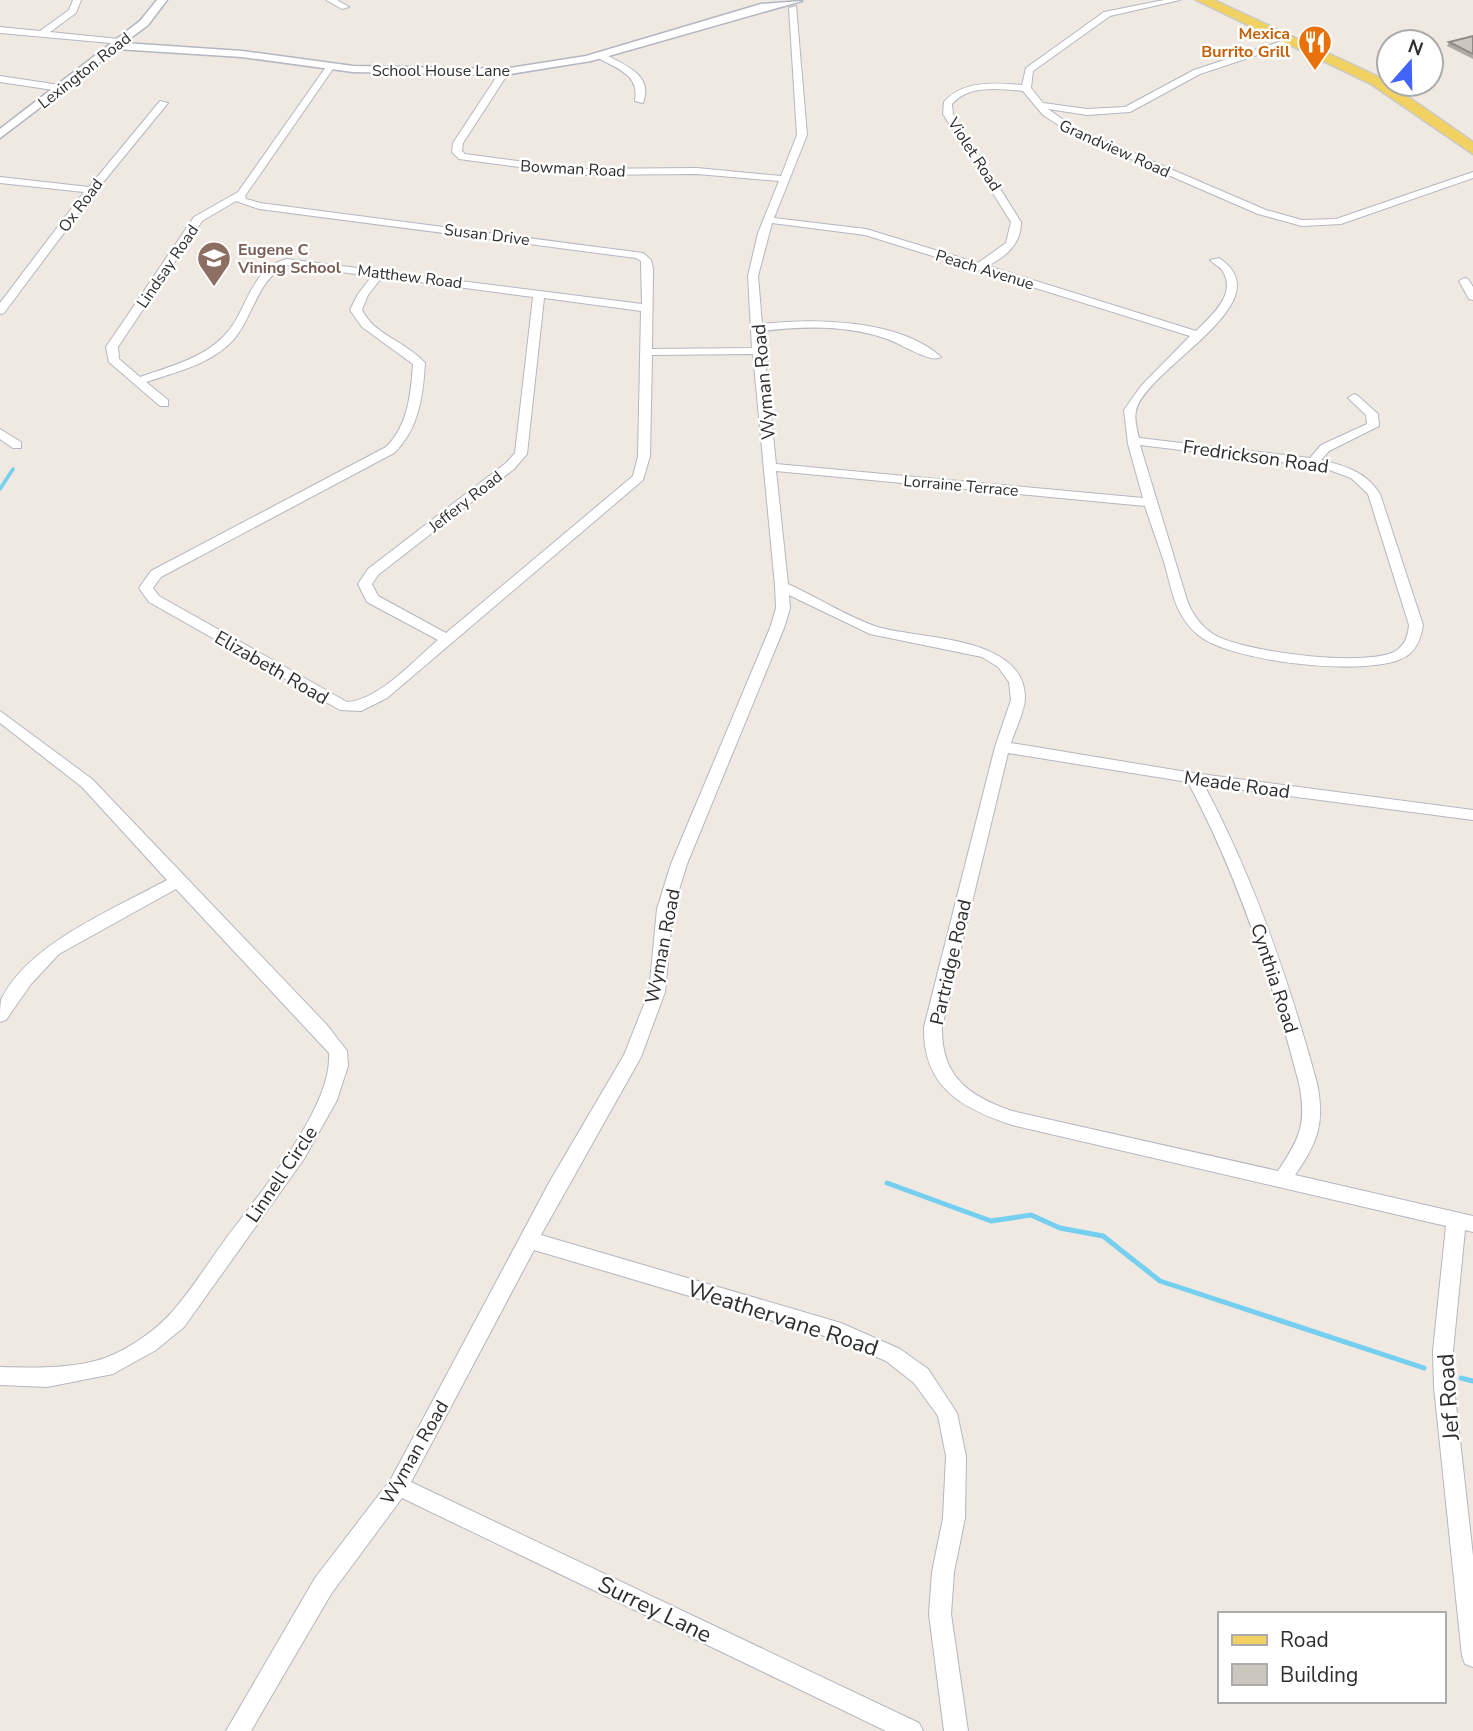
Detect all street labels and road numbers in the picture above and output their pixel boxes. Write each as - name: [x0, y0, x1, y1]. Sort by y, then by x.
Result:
- street label: Lexington Road: [34, 27, 136, 114]
- street label: School House Lane: [372, 60, 510, 82]
- street label: Violet Road: [942, 113, 1006, 196]
- street label: Grandview Road: [1056, 115, 1174, 183]
- street label: Bowman Road: [520, 155, 626, 183]
- street label: Ox Road: [53, 174, 108, 237]
- street label: Susan Drive: [443, 219, 531, 251]
- street label: Lindsay Road: [132, 220, 204, 313]
- street label: Peach Avenue: [933, 245, 1037, 295]
- street label: Matthew Road: [356, 260, 464, 294]
- street label: Wyman Road: [746, 323, 782, 441]
- street label: Fredrickson Road: [1181, 434, 1330, 480]
- street label: Jeffery Road: [423, 466, 507, 538]
- street label: Lorraine Terrace: [903, 470, 1019, 502]
- street label: Elizabeth Road: [210, 625, 333, 711]
- street label: Meade Road: [1182, 765, 1292, 805]
- street label: Wyman Road: [639, 887, 687, 1006]
- street label: Partridge Road: [924, 897, 978, 1028]
- street label: Cynthia Road: [1244, 920, 1304, 1037]
- street label: Linnell Circle: [240, 1121, 324, 1228]
- street label: Weathervane Road: [683, 1273, 882, 1364]
- street label: Jef Road: [1430, 1353, 1467, 1442]
- street label: Wyman Road: [375, 1396, 455, 1509]
- street label: Surrey Lane: [593, 1569, 717, 1650]

